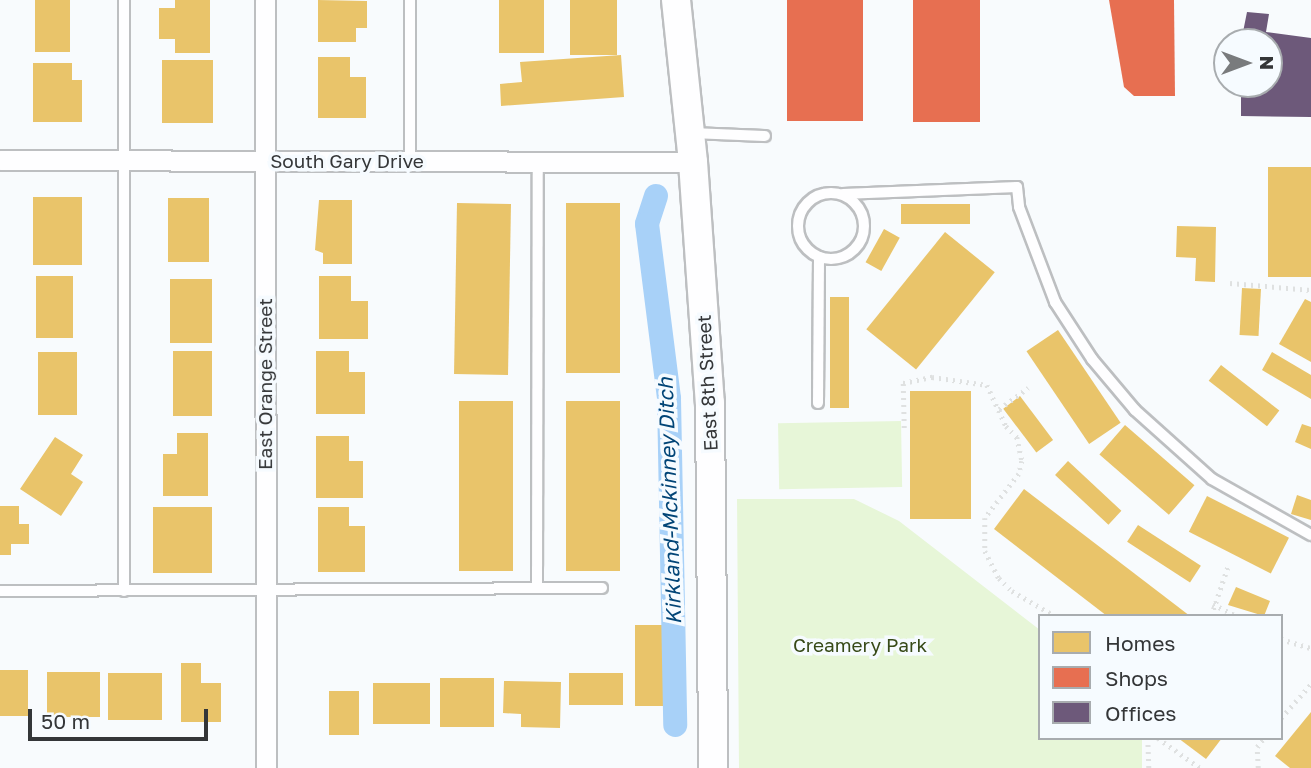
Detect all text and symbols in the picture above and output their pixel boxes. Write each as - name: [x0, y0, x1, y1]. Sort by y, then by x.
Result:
- north arrow: [1213, 28, 1283, 98]
- text: N: [1256, 56, 1279, 70]
- street label: South Gary Drive: [270, 150, 424, 172]
- street label: East Orange Street: [254, 298, 276, 470]
- street label: East 8th Street: [692, 314, 722, 452]
- water label: Kirkland-Mckinney Ditch: [652, 377, 686, 625]
- legend: [1038, 614, 1283, 740]
- text: Homes: [1105, 630, 1175, 656]
- park label: Creamery Park: [793, 634, 927, 656]
- text: Shops: [1105, 665, 1168, 691]
- scale bar: [32, 694, 212, 738]
- text: Offices: [1105, 700, 1176, 726]
- text: 50 m: [41, 708, 90, 734]

